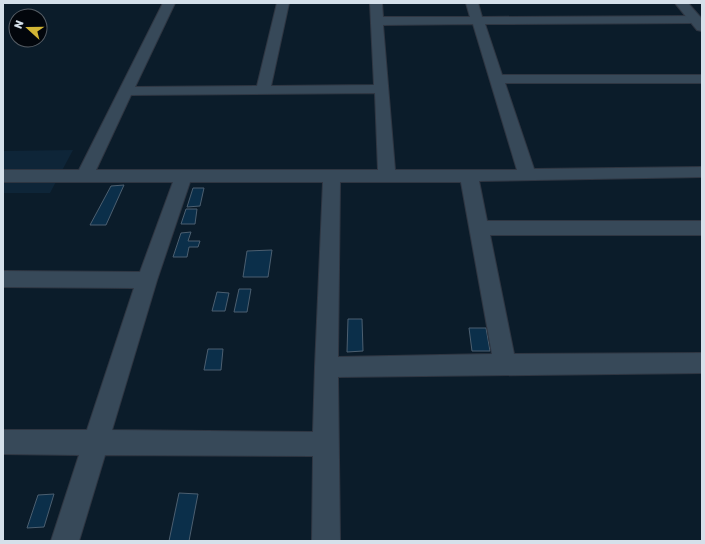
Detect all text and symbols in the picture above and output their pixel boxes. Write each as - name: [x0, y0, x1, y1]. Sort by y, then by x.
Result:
- north arrow: [8, 8, 48, 48]
- text: N: [12, 18, 27, 31]

